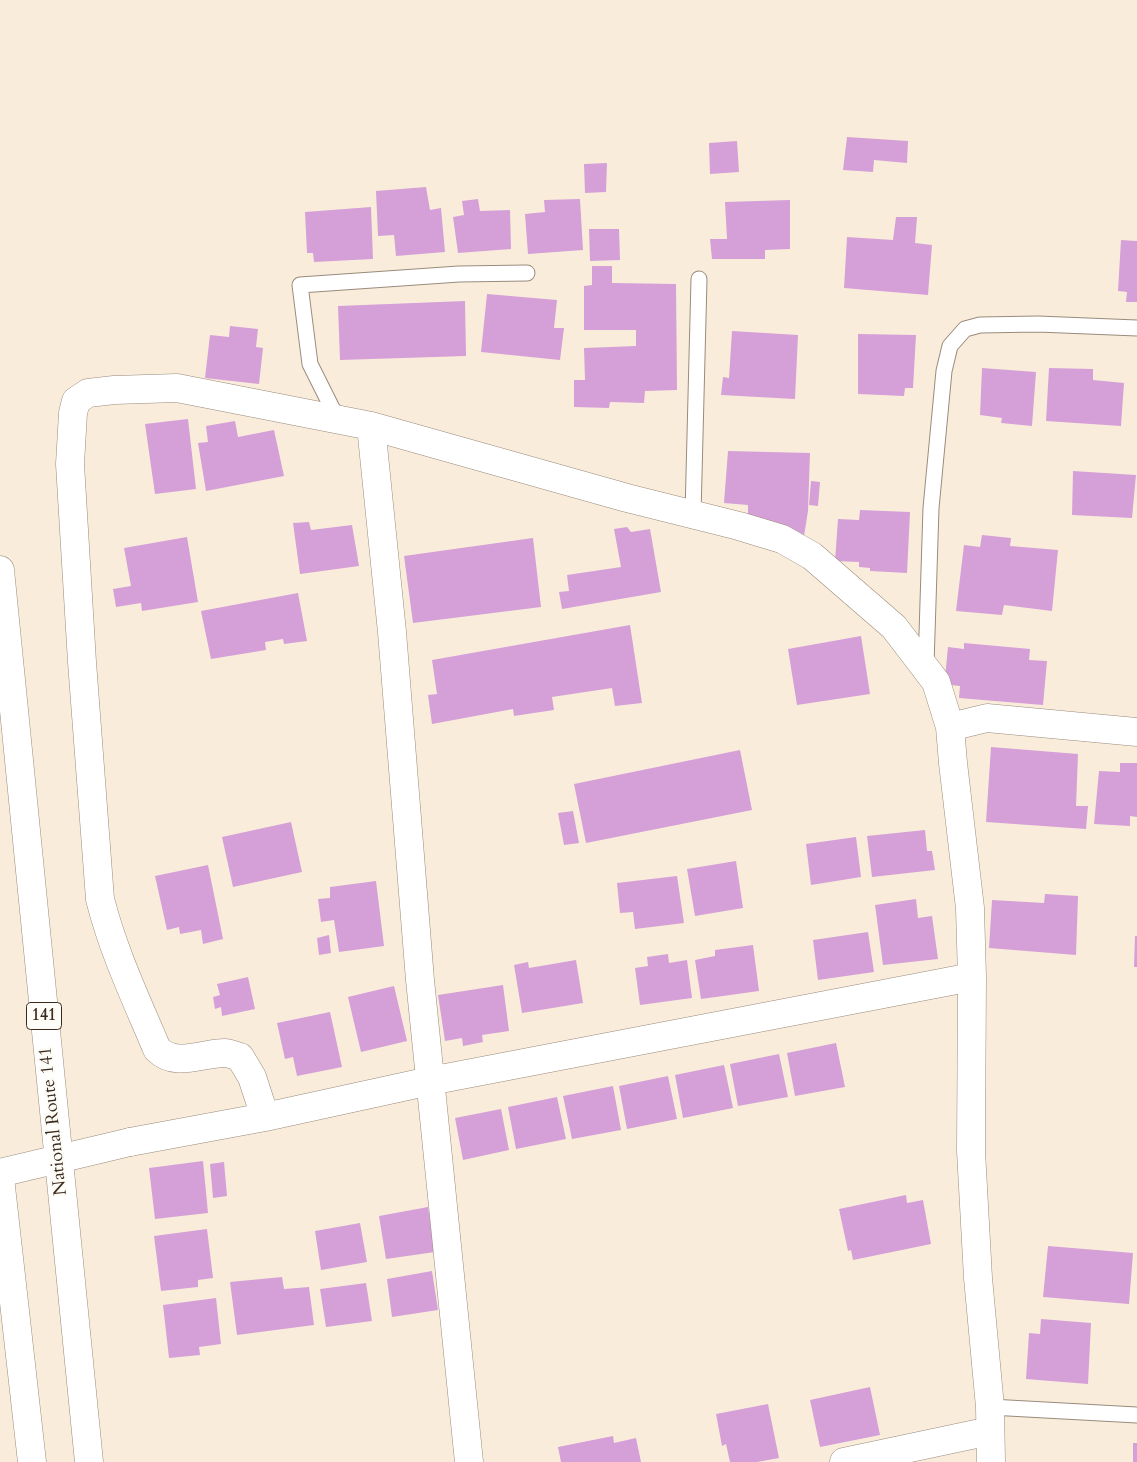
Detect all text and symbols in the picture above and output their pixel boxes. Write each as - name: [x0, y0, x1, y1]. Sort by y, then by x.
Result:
- road number: 141: [27, 1002, 62, 1030]
- street label: National Route 141: [35, 1046, 73, 1196]

